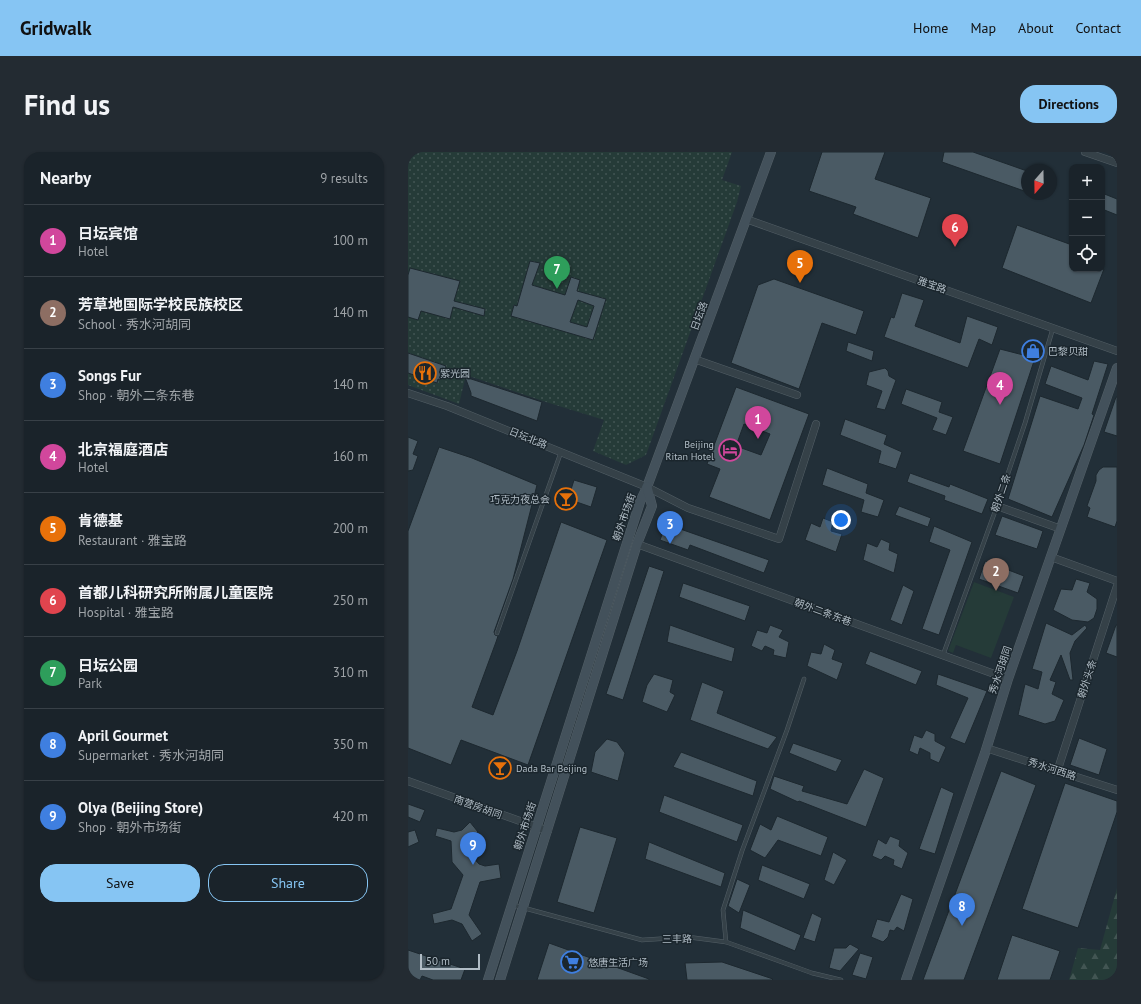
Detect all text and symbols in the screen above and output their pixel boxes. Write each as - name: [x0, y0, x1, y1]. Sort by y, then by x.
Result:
- text: Gridwalk: [20, 16, 92, 40]
- text: Home: [913, 19, 948, 37]
- text: Map: [970, 19, 996, 37]
- text: About: [1018, 19, 1054, 37]
- text: Contact: [1076, 19, 1121, 37]
- button: Directions: [1020, 85, 1117, 123]
- text: Find us: [24, 86, 110, 123]
- north arrow: [1021, 164, 1057, 200]
- map controls: [1069, 164, 1105, 272]
- button: +: [1069, 164, 1105, 200]
- text: Nearby: [40, 167, 91, 189]
- text: 9 results: [320, 170, 368, 187]
- button: −: [1069, 200, 1105, 236]
- pin: 6: [942, 214, 968, 247]
- text: 日坛宾馆: [78, 224, 138, 243]
- text: 1: [49, 232, 57, 249]
- text: 100 m: [333, 232, 368, 249]
- button: locate: [1069, 236, 1105, 272]
- text: Hotel: [78, 243, 108, 260]
- pin: 5: [787, 250, 813, 283]
- pin: 7: [544, 256, 570, 289]
- street label: 雅宝路: [916, 274, 948, 296]
- text: 芳草地国际学校民族校区: [78, 295, 243, 314]
- street label: 日坛路: [688, 300, 710, 332]
- text: 2: [49, 304, 57, 321]
- text: 140 m: [333, 304, 368, 321]
- text: School · 秀水河胡同: [78, 316, 191, 333]
- shop icon: 巴黎贝甜: [1020, 338, 1046, 364]
- place label: 巴黎贝甜: [1048, 345, 1088, 358]
- restaurant icon: 紫光园: [412, 360, 438, 386]
- text: Songs Fur: [78, 366, 141, 385]
- place label: 紫光园: [440, 367, 470, 380]
- pin: 4: [987, 372, 1013, 405]
- text: 3: [49, 376, 57, 393]
- text: 140 m: [333, 376, 368, 393]
- text: Shop · 朝外二条东巷: [78, 387, 194, 404]
- pin: 1: [745, 406, 771, 439]
- street label: 日坛北路: [507, 424, 549, 452]
- hotel icon: Beijing Ritan Hotel: [717, 437, 743, 463]
- place label: Beijing Ritan Hotel: [666, 438, 714, 463]
- text: 北京福庭酒店: [78, 440, 168, 459]
- text: 4: [49, 448, 57, 465]
- text: 160 m: [333, 448, 368, 465]
- text: Hotel: [78, 459, 108, 476]
- street label: 朝外二条: [988, 472, 1014, 514]
- bar icon: 巧克力夜总会: [553, 486, 579, 512]
- street label: 朝外市场街: [610, 491, 638, 543]
- place label: 巧克力夜总会: [490, 493, 550, 506]
- your location: [831, 510, 851, 530]
- text: 肯德基: [78, 511, 123, 530]
- pin: 3: [657, 511, 683, 544]
- text: 5: [49, 520, 57, 537]
- text: 200 m: [333, 520, 368, 537]
- text: Restaurant · 雅宝路: [78, 532, 187, 549]
- pin: 2: [983, 558, 1009, 591]
- text: 首都儿科研究所附属儿童医院: [78, 583, 273, 602]
- text: 6: [49, 592, 57, 609]
- text: 250 m: [333, 592, 368, 609]
- street label: 朝外二条东巷: [793, 596, 853, 628]
- text: Hospital · 雅宝路: [78, 604, 174, 621]
- street label: 秀水河胡同: [986, 644, 1014, 696]
- text: 日坛公园: [78, 656, 138, 675]
- street label: 朝外头条: [1075, 658, 1099, 700]
- text: 7: [49, 664, 57, 681]
- text: 310 m: [333, 664, 368, 681]
- text: Park: [78, 675, 102, 692]
- text: April Gourmet: [78, 726, 168, 745]
- text: 8: [49, 736, 57, 753]
- text: 350 m: [333, 736, 368, 753]
- text: Supermarket · 秀水河胡同: [78, 747, 224, 764]
- bar icon: Dada Bar Beijing: [487, 755, 513, 781]
- street label: 秀水河西路: [1026, 755, 1078, 783]
- place label: Dada Bar Beijing: [516, 762, 587, 775]
- street label: 南营房胡同: [452, 792, 504, 822]
- text: Olya (Beijing Store): [78, 798, 203, 817]
- street label: 朝外市场街: [511, 800, 539, 852]
- text: 9: [49, 808, 57, 825]
- text: 420 m: [333, 808, 368, 825]
- text: Shop · 朝外市场街: [78, 819, 181, 836]
- pin: 9: [460, 832, 486, 865]
- button: Save: [40, 864, 200, 902]
- button: Share: [208, 864, 368, 902]
- pin: 8: [949, 893, 975, 926]
- street label: 三丰路: [662, 932, 692, 946]
- supermarket icon: 悠唐生活广场: [559, 949, 585, 975]
- scale bar: [420, 952, 480, 971]
- text: 50 m: [426, 954, 450, 968]
- place label: 悠唐生活广场: [588, 956, 648, 969]

